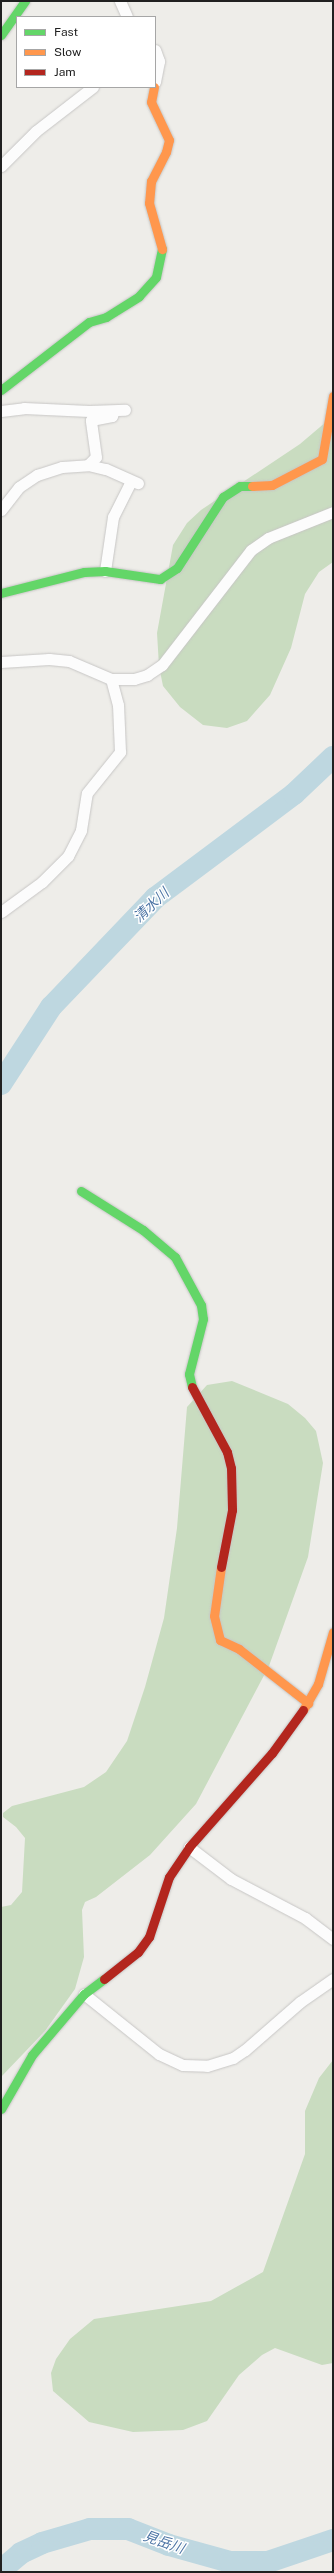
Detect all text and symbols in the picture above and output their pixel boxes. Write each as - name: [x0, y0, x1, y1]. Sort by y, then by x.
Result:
- legend: [16, 16, 156, 88]
- text: Fast: [54, 25, 78, 39]
- text: Slow: [54, 45, 81, 59]
- text: Jam: [54, 65, 76, 79]
- water label: 清水川: [130, 885, 172, 925]
- water label: 見岳川: [141, 2527, 187, 2557]

